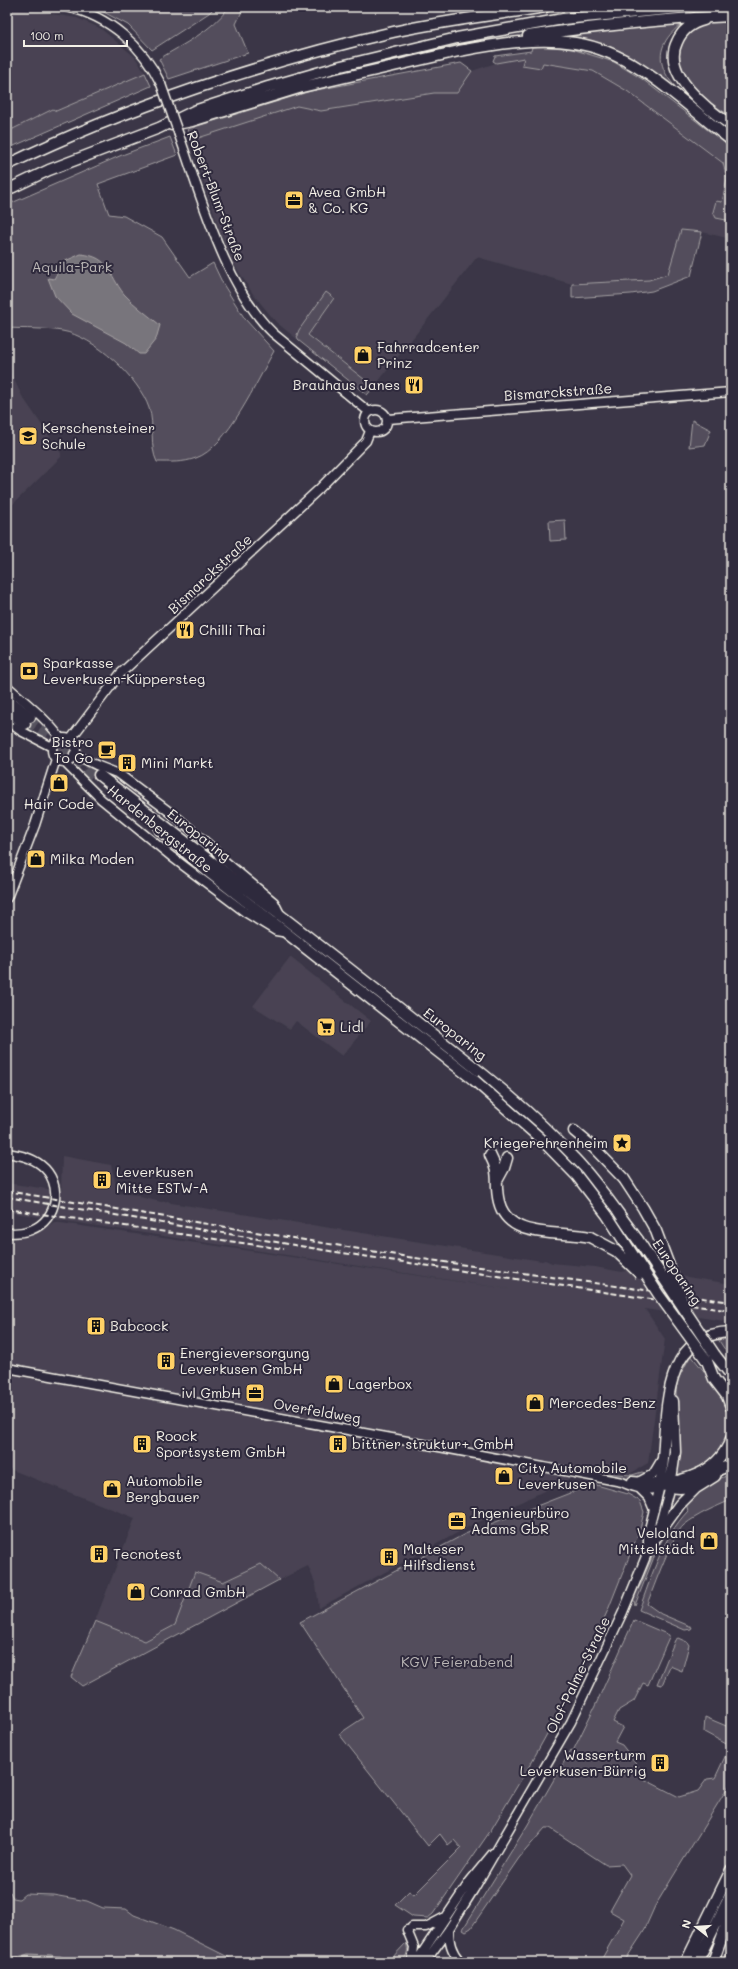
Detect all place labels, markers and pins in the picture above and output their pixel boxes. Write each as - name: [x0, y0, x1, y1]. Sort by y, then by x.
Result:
- place label: Avea GmbH & Co. KG: [308, 182, 386, 217]
- office icon: Avea GmbH & Co. KG: [283, 189, 305, 211]
- place label: Fahrradcenter Prinz: [377, 337, 480, 372]
- shop icon: Fahrradcenter Prinz: [352, 344, 374, 366]
- restaurant icon: Brauhaus Janes: [403, 374, 425, 396]
- place label: Brauhaus Janes: [293, 375, 400, 394]
- place label: Kerschensteiner Schule: [42, 418, 155, 453]
- school or university icon: Kerschensteiner Schule: [17, 425, 39, 447]
- restaurant icon: Chilli Thai: [174, 619, 196, 641]
- place label: Chilli Thai: [199, 620, 266, 639]
- place label: Sparkasse Leverkusen-Küppersteg: [43, 653, 205, 688]
- bank icon: Sparkasse Leverkusen-Küppersteg: [18, 660, 40, 682]
- place label: Bistro To Go: [52, 732, 93, 767]
- cafe icon: Bistro To Go: [96, 739, 118, 761]
- building icon: Mini Markt: [116, 752, 138, 774]
- place label: Mini Markt: [141, 753, 213, 772]
- shop icon: Hair Code: [48, 772, 70, 794]
- place label: Hair Code: [24, 794, 94, 813]
- shop icon: Milka Moden: [25, 848, 47, 870]
- place label: Milka Moden: [50, 849, 134, 868]
- supermarket icon: Lidl: [315, 1016, 337, 1038]
- place label: Lidl: [340, 1017, 364, 1036]
- place icon: Kriegerehrenheim: [611, 1132, 633, 1154]
- place label: Kriegerehrenheim: [484, 1133, 608, 1152]
- place label: Leverkusen Mitte ESTW-A: [116, 1162, 209, 1197]
- building icon: Leverkusen Mitte ESTW-A: [91, 1169, 113, 1191]
- building icon: Babcock: [85, 1315, 107, 1337]
- place label: Babcock: [110, 1316, 169, 1335]
- place label: Energieversorgung Leverkusen GmbH: [180, 1343, 309, 1378]
- building icon: Energieversorgung Leverkusen GmbH: [155, 1350, 177, 1372]
- shop icon: Lagerbox: [323, 1373, 345, 1395]
- place label: Lagerbox: [348, 1374, 412, 1393]
- office icon: ivl GmbH: [244, 1382, 266, 1404]
- place label: ivl GmbH: [181, 1383, 241, 1402]
- shop icon: Mercedes-Benz: [524, 1392, 546, 1414]
- place label: Mercedes-Benz: [549, 1393, 656, 1412]
- place label: Roock Sportsystem GmbH: [156, 1426, 286, 1461]
- building icon: Roock Sportsystem GmbH: [131, 1433, 153, 1455]
- building icon: bittner struktur+ GmbH: [327, 1433, 349, 1455]
- place label: bittner struktur+ GmbH: [352, 1434, 514, 1453]
- place label: City Automobile Leverkusen: [518, 1458, 627, 1493]
- shop icon: City Automobile Leverkusen: [493, 1465, 515, 1487]
- place label: Automobile Bergbauer: [126, 1471, 203, 1506]
- shop icon: Automobile Bergbauer: [101, 1478, 123, 1500]
- place label: Ingenieurbüro Adams GbR: [471, 1503, 569, 1538]
- office icon: Ingenieurbüro Adams GbR: [446, 1510, 468, 1532]
- place label: Veloland Mittelstädt: [618, 1523, 695, 1558]
- shop icon: Veloland Mittelstädt: [698, 1530, 720, 1552]
- place label: Malteser Hilfsdienst: [403, 1539, 476, 1574]
- building icon: Tecnotest: [88, 1543, 110, 1565]
- place label: Tecnotest: [113, 1544, 182, 1563]
- building icon: Malteser Hilfsdienst: [378, 1546, 400, 1568]
- shop icon: Conrad GmbH: [125, 1581, 147, 1603]
- place label: Conrad GmbH: [150, 1582, 246, 1601]
- place label: Wasserturm Leverkusen-Bürrig: [520, 1745, 646, 1780]
- building icon: Wasserturm Leverkusen-Bürrig: [649, 1752, 671, 1774]

